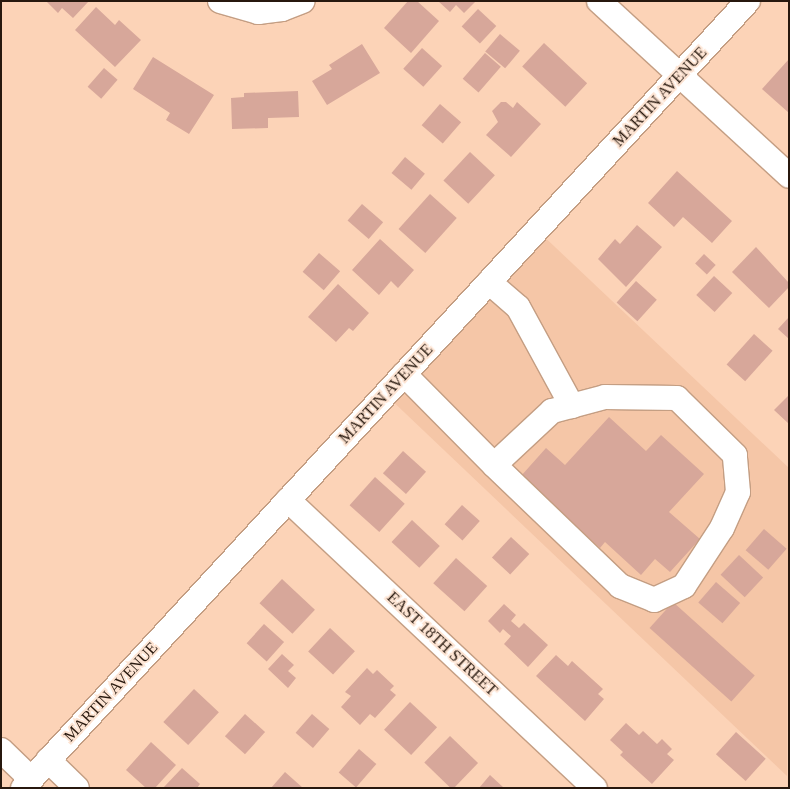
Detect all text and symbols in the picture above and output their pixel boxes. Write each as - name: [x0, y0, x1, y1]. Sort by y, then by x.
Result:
- street label: MARTIN AVENUE: [609, 43, 711, 151]
- street label: MARTIN AVENUE: [335, 340, 437, 448]
- street label: EAST 18TH STREET: [383, 588, 501, 700]
- street label: MARTIN AVENUE: [60, 638, 162, 746]

